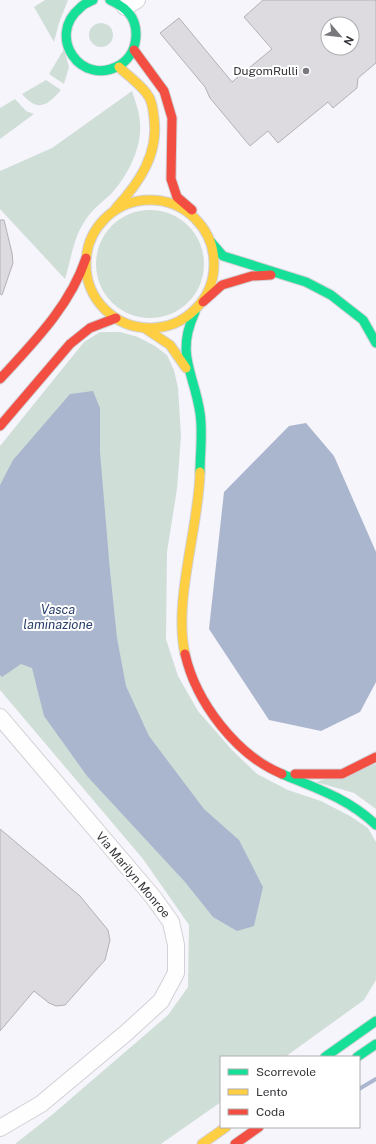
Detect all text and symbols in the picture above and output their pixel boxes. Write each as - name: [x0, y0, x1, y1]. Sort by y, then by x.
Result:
- north arrow: [320, 16, 360, 56]
- text: N: [342, 34, 356, 47]
- place label: DugomRulli: [233, 64, 298, 78]
- marker: DugomRulli: [301, 66, 311, 76]
- water label: Vasca laminazione: [23, 602, 93, 632]
- street label: Via Marilyn Monroe: [93, 829, 173, 921]
- legend: [220, 1056, 360, 1128]
- text: Scorrevole: [256, 1065, 316, 1079]
- text: Lento: [256, 1085, 288, 1099]
- text: Coda: [256, 1105, 285, 1119]

